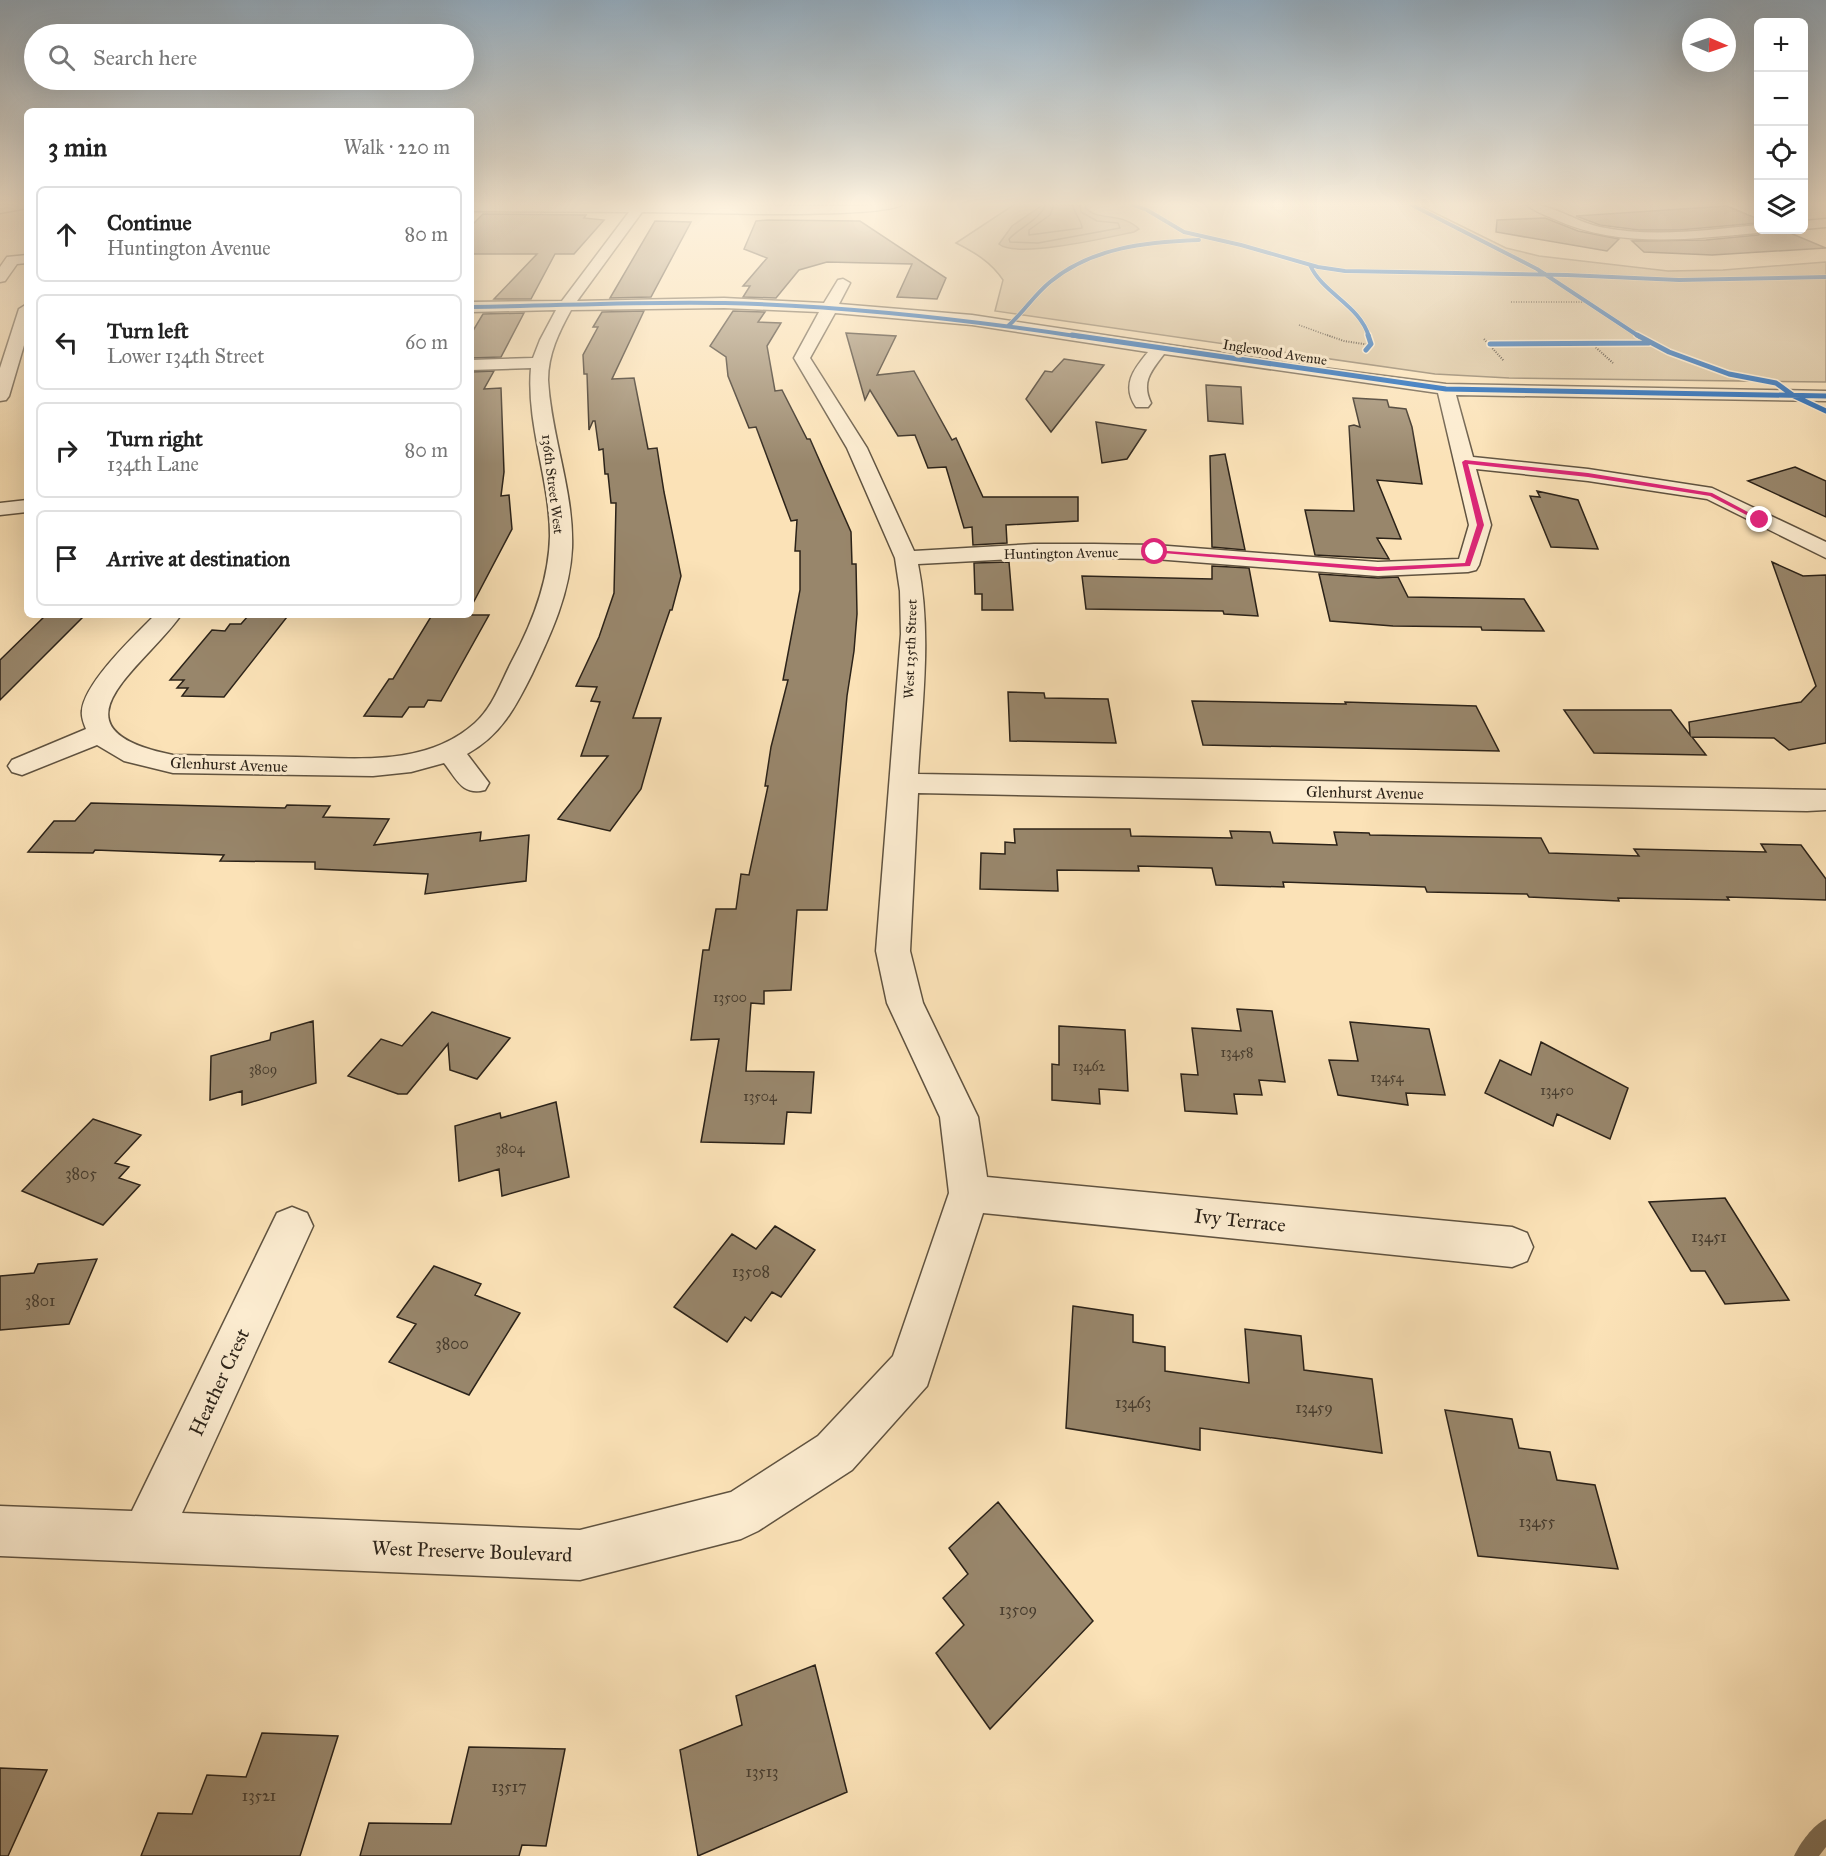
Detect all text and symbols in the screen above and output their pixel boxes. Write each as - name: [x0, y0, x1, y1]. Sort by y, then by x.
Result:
- north arrow: [1682, 18, 1736, 72]
- map controls: [1754, 18, 1808, 234]
- button: +: [1754, 18, 1808, 72]
- search box: [24, 24, 474, 90]
- icon: search: [45, 41, 78, 74]
- text: Search here: [93, 44, 197, 71]
- button: −: [1754, 72, 1808, 126]
- button: locate: [1754, 126, 1808, 180]
- text: 3 min: [48, 131, 107, 163]
- text: Walk · 220 m: [343, 135, 450, 159]
- button: layers: [1754, 180, 1808, 234]
- text: Continue: [107, 209, 192, 236]
- icon: ahead: [50, 218, 83, 251]
- text: 80 m: [405, 222, 448, 246]
- text: Huntington Avenue: [107, 236, 271, 260]
- text: Turn left: [107, 317, 189, 344]
- icon: left: [50, 326, 83, 359]
- text: 60 m: [405, 330, 448, 354]
- street label: Inglewood Avenue: [1222, 336, 1328, 369]
- text: Lower 134th Street: [107, 344, 264, 368]
- text: Turn right: [107, 425, 203, 452]
- street label: 136th Street West: [538, 433, 567, 535]
- icon: right: [50, 434, 83, 467]
- text: 80 m: [405, 438, 448, 462]
- text: 134th Lane: [107, 452, 199, 476]
- route end: [1746, 506, 1772, 532]
- route start: [1141, 538, 1167, 564]
- icon: arrive: [50, 542, 83, 575]
- street label: Huntington Avenue: [1004, 544, 1119, 563]
- text: Arrive at destination: [107, 545, 290, 572]
- street label: West 135th Street: [900, 599, 921, 699]
- street label: Glenhurst Avenue: [170, 753, 288, 776]
- street label: Glenhurst Avenue: [1306, 782, 1424, 803]
- house number: 13500: [713, 989, 747, 1006]
- house number: 13458: [1221, 1044, 1253, 1061]
- house number: 13462: [1072, 1058, 1106, 1075]
- house number: 3809: [249, 1061, 277, 1078]
- house number: 13454: [1371, 1069, 1405, 1086]
- house number: 13450: [1540, 1082, 1574, 1099]
- house number: 13504: [743, 1088, 778, 1105]
- house number: 3804: [496, 1140, 526, 1157]
- house number: 3805: [65, 1164, 97, 1183]
- street label: Ivy Terrace: [1193, 1203, 1287, 1237]
- house number: 13451: [1691, 1227, 1727, 1246]
- house number: 13508: [732, 1262, 770, 1281]
- house number: 3801: [25, 1291, 55, 1310]
- street label: Heather Crest: [184, 1324, 254, 1440]
- house number: 3800: [435, 1334, 469, 1353]
- house number: 13463: [1115, 1393, 1151, 1412]
- house number: 13459: [1295, 1398, 1333, 1417]
- house number: 13455: [1519, 1512, 1556, 1531]
- street label: West Preserve Boulevard: [371, 1536, 573, 1566]
- house number: 13509: [999, 1600, 1037, 1619]
- house number: 13513: [746, 1762, 778, 1781]
- house number: 13517: [491, 1777, 527, 1796]
- house number: 13521: [242, 1786, 276, 1805]

